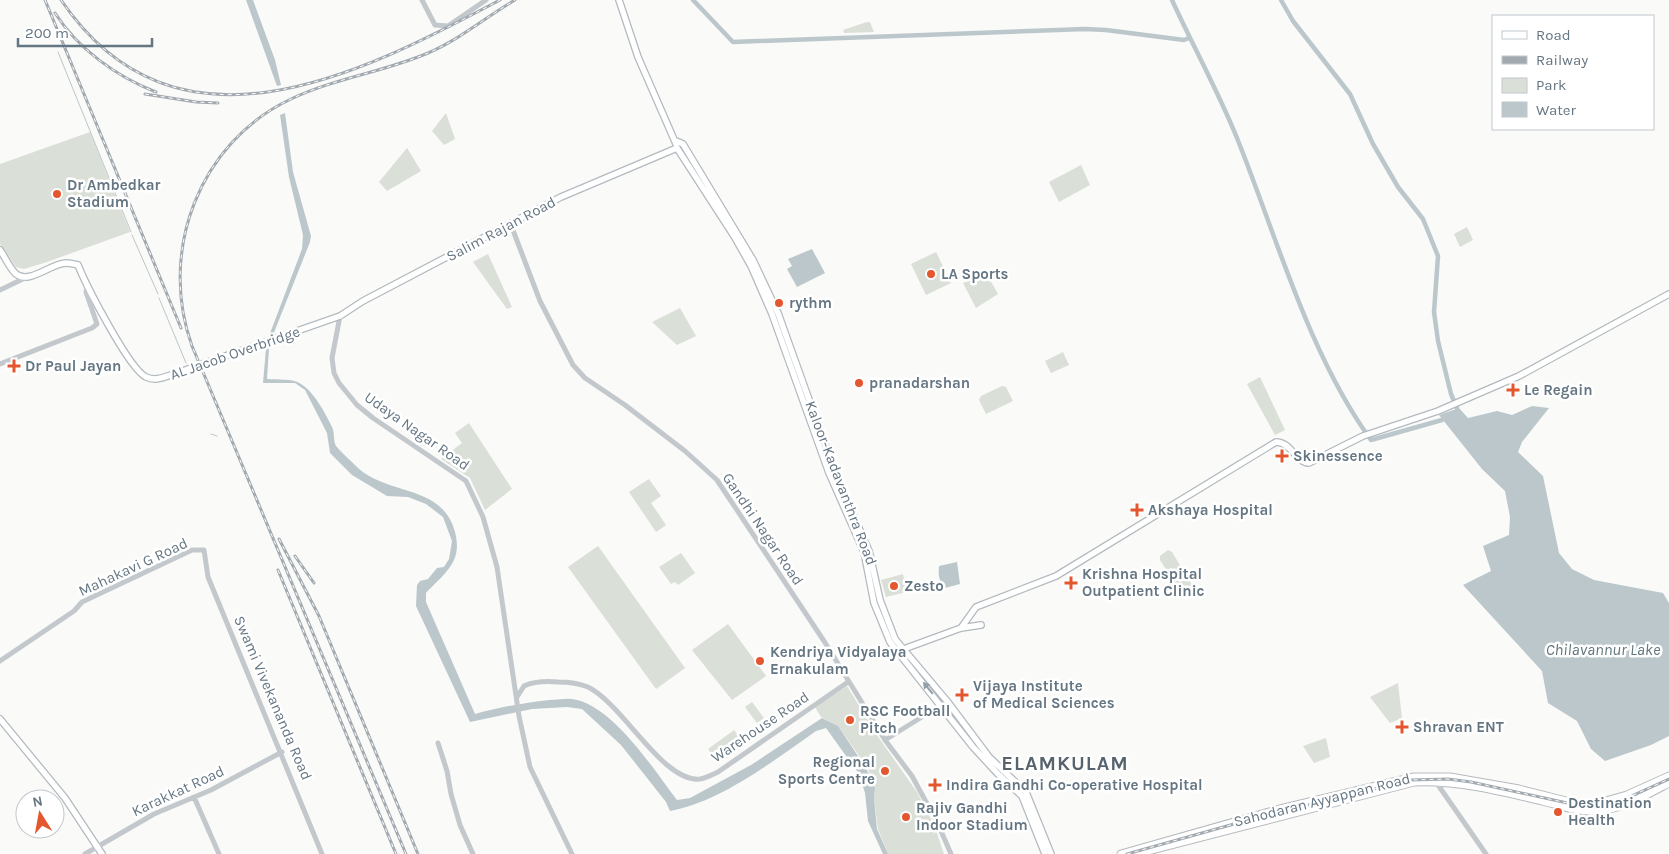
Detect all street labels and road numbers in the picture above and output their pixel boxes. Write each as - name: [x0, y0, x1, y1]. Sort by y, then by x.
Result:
- street label: Salim Rajan Road: [443, 193, 559, 265]
- street label: AL Jacob Overbridge: [168, 322, 302, 384]
- street label: Udaya Nagar Road: [361, 388, 473, 474]
- street label: Kaloor-Kadavanthra Road: [801, 398, 881, 568]
- street label: Gandhi Nagar Road: [719, 469, 807, 589]
- street label: Mahakavi G Road: [76, 534, 190, 600]
- street label: Swami Vivekananda Road: [230, 613, 316, 783]
- street label: Warehouse Road: [708, 688, 812, 766]
- street label: Karakkat Road: [129, 762, 227, 820]
- street label: Sahodaran Ayyappan Road: [1232, 769, 1412, 831]

